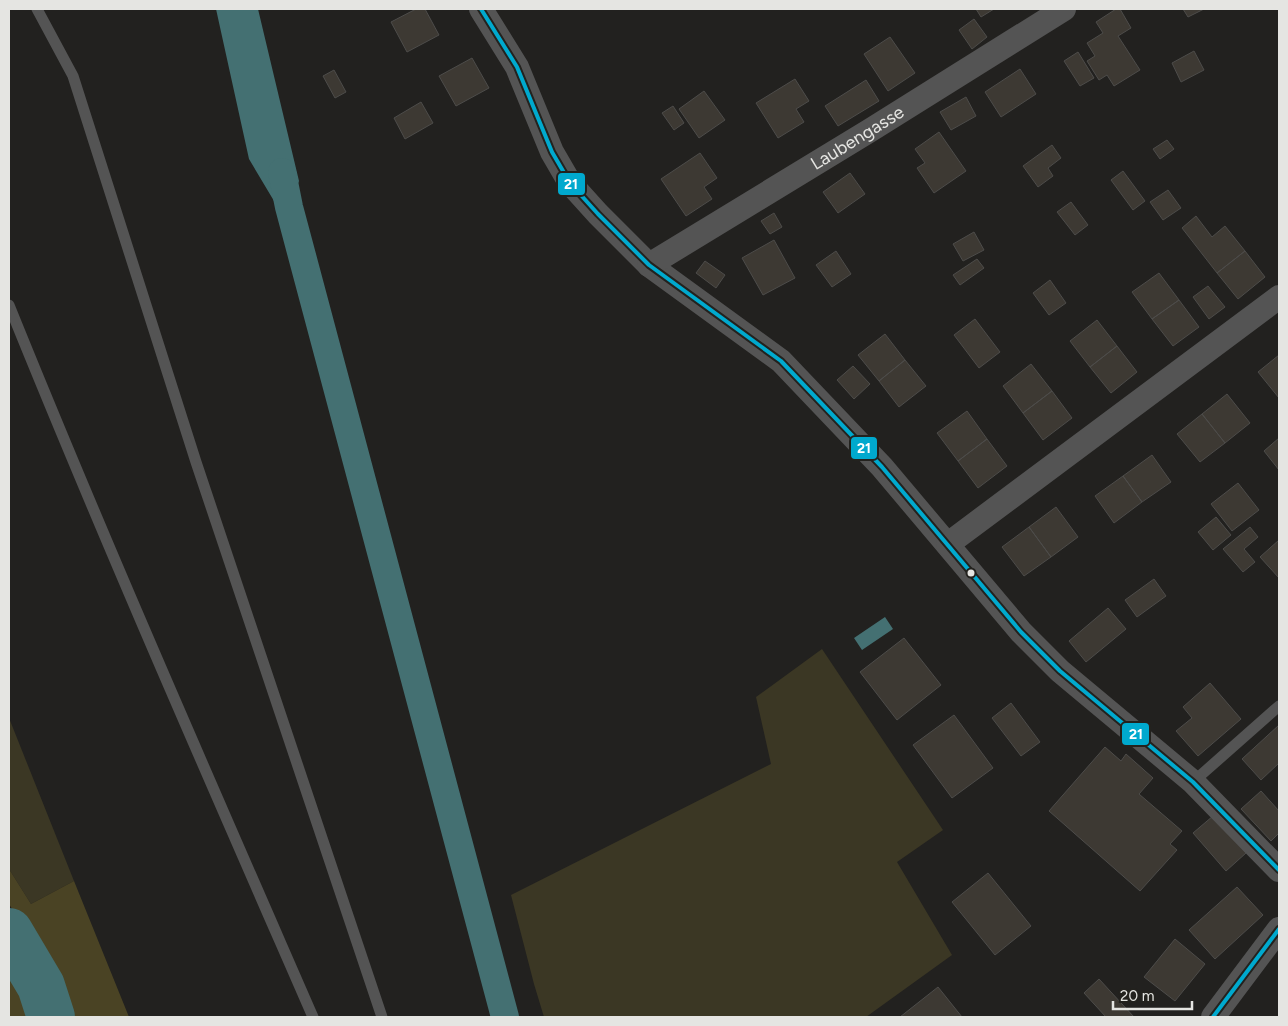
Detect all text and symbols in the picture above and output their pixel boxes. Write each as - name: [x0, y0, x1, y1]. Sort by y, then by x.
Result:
- street label: Laubengasse: [807, 101, 908, 175]
- line badge: 21: [557, 172, 586, 196]
- text: 21: [564, 176, 578, 193]
- line badge: 21: [850, 436, 878, 460]
- text: 21: [857, 440, 871, 457]
- unlabelled marker: [966, 568, 976, 578]
- line badge: 21: [1121, 722, 1150, 746]
- text: 21: [1129, 726, 1143, 743]
- scale bar: [1113, 978, 1192, 1010]
- text: 20 m: [1120, 987, 1154, 1005]

